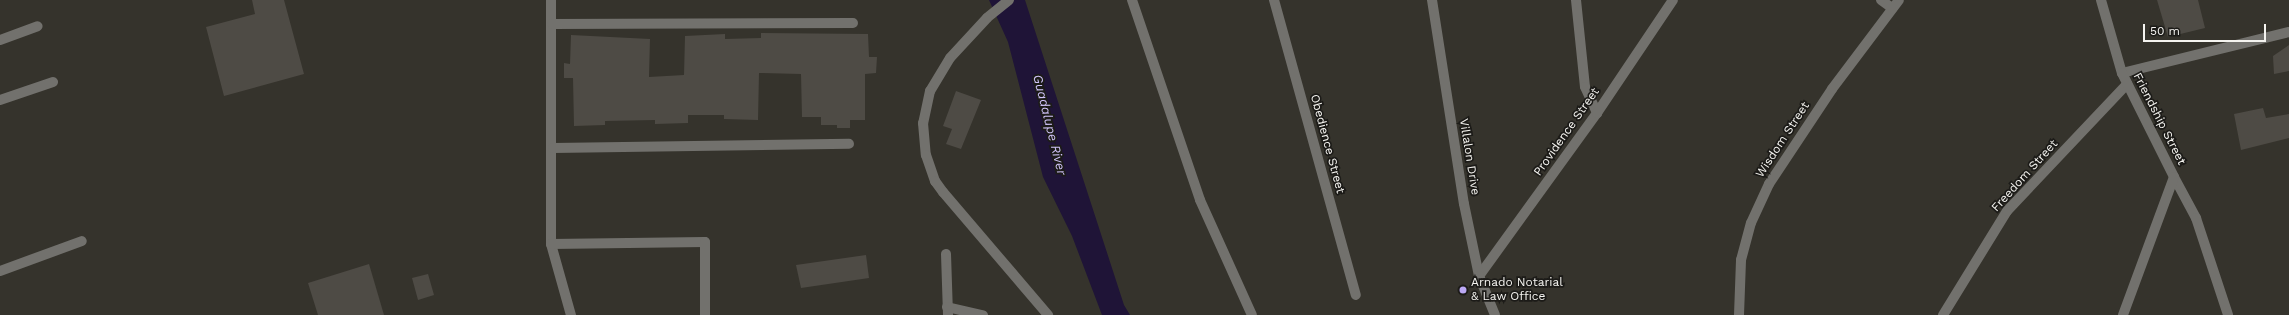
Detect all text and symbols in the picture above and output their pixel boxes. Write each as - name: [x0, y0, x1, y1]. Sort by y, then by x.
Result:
- scale bar: [2145, 16, 2268, 42]
- text: 50 m: [2150, 24, 2180, 38]
- street label: Friendship Street: [2130, 71, 2188, 167]
- water label: Guadalupe River: [1029, 73, 1069, 177]
- street label: Providence Street: [1531, 85, 1603, 179]
- street label: Obedience Street: [1307, 93, 1347, 195]
- street label: Wisdom Street: [1753, 99, 1813, 181]
- street label: Villalon Drive: [1456, 118, 1482, 196]
- street label: Freedom Street: [1989, 137, 2061, 215]
- place label: Arnado Notarial & Law Office: [1471, 276, 1563, 304]
- marker: Arnado Notarial & Law Office: [1458, 285, 1468, 295]

